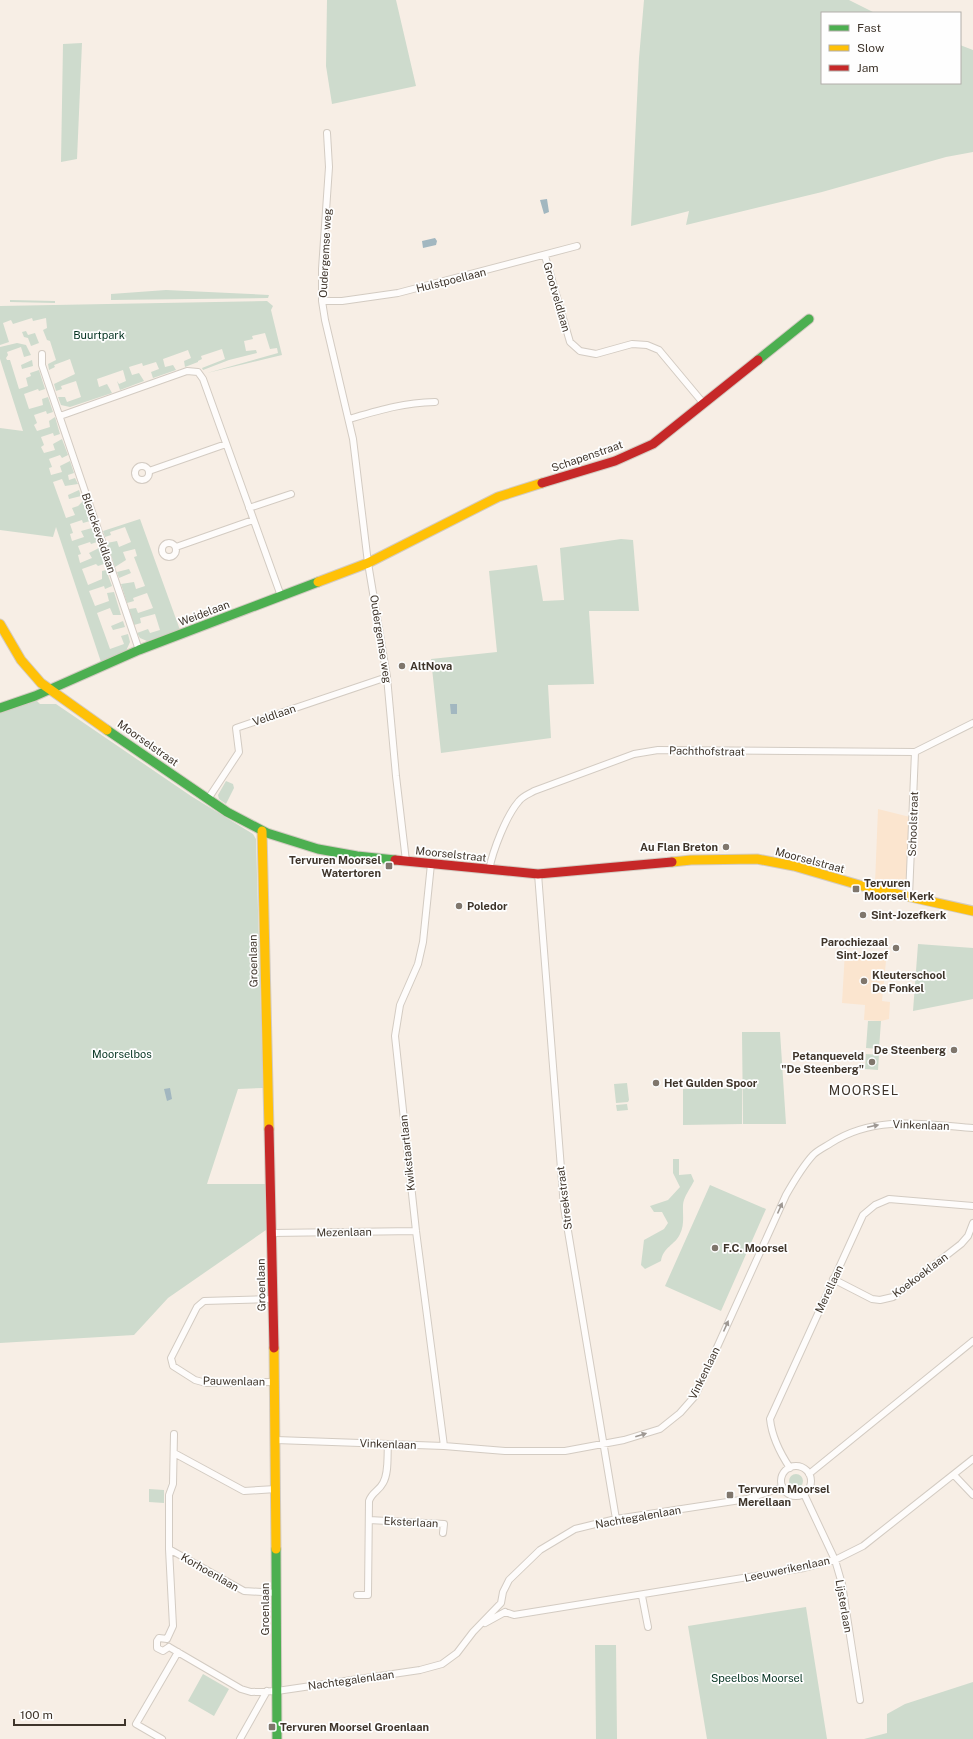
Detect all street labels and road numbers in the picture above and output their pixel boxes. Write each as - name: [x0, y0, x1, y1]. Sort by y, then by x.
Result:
- street label: Oudergemse weg: [317, 208, 333, 298]
- street label: Grootveldlaan: [541, 261, 573, 333]
- street label: Hulstpoellaan: [415, 266, 487, 294]
- street label: Schapenstraat: [550, 438, 624, 474]
- street label: Bleuckeveldlaan: [80, 491, 118, 575]
- street label: Oudergemse weg: [368, 594, 394, 684]
- street label: Weidelaan: [177, 598, 231, 628]
- street label: Veldlaan: [251, 702, 297, 728]
- street label: Moorselstraat: [115, 718, 181, 768]
- street label: Pachthofstraat: [669, 744, 745, 758]
- street label: Schoolstraat: [906, 791, 920, 857]
- street label: Moorselstraat: [415, 844, 487, 864]
- street label: Moorselstraat: [774, 845, 846, 875]
- street label: Groenlaan: [247, 934, 259, 988]
- street label: Kwikstaartlaan: [397, 1114, 417, 1192]
- street label: Vinkenlaan: [892, 1118, 950, 1132]
- street label: Streekstraat: [554, 1165, 574, 1231]
- street label: Mezenlaan: [316, 1226, 372, 1238]
- street label: Koekoeklaan: [890, 1250, 950, 1300]
- street label: Groenlaan: [255, 1258, 267, 1312]
- street label: Merellaan: [813, 1263, 845, 1315]
- street label: Vinkenlaan: [686, 1345, 722, 1401]
- street label: Pauwenlaan: [203, 1374, 265, 1388]
- street label: Vinkenlaan: [359, 1437, 417, 1451]
- street label: Nachtegalenlaan: [594, 1504, 682, 1530]
- street label: Eksterlaan: [383, 1515, 439, 1529]
- street label: Korhoenlaan: [179, 1551, 241, 1593]
- street label: Leeuwerikenlaan: [743, 1554, 831, 1584]
- street label: Lijsterlaan: [833, 1578, 855, 1634]
- street label: Groenlaan: [259, 1583, 271, 1635]
- street label: Nachtegalenlaan: [307, 1668, 395, 1692]

